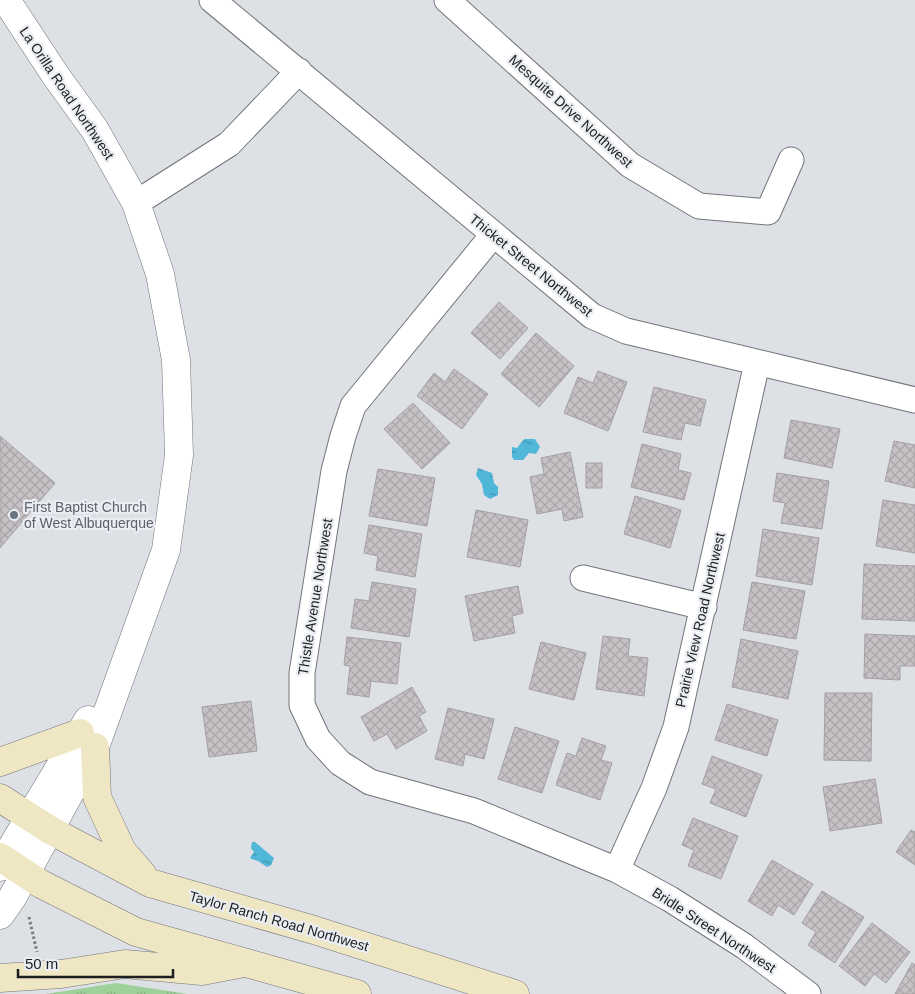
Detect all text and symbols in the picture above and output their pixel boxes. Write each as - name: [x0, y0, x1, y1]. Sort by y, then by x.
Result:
- street label: La Orilla Road Northwest: [17, 24, 117, 162]
- street label: Mesquite Drive Northwest: [506, 51, 636, 171]
- street label: Thicket Street Northwest: [466, 211, 596, 320]
- place label: First Baptist Church of West Albuquerque: [24, 499, 154, 531]
- marker: First Baptist Church of West Albuquerque: [8, 509, 20, 521]
- street label: Thistle Avenue Northwest: [295, 517, 335, 677]
- street label: Prairie View Road Northwest: [672, 531, 728, 709]
- street label: Bridle Street Northwest: [649, 884, 779, 976]
- street label: Taylor Ranch Road Northwest: [187, 888, 371, 954]
- scale bar: [18, 946, 172, 978]
- text: 50 m: [25, 955, 58, 972]

